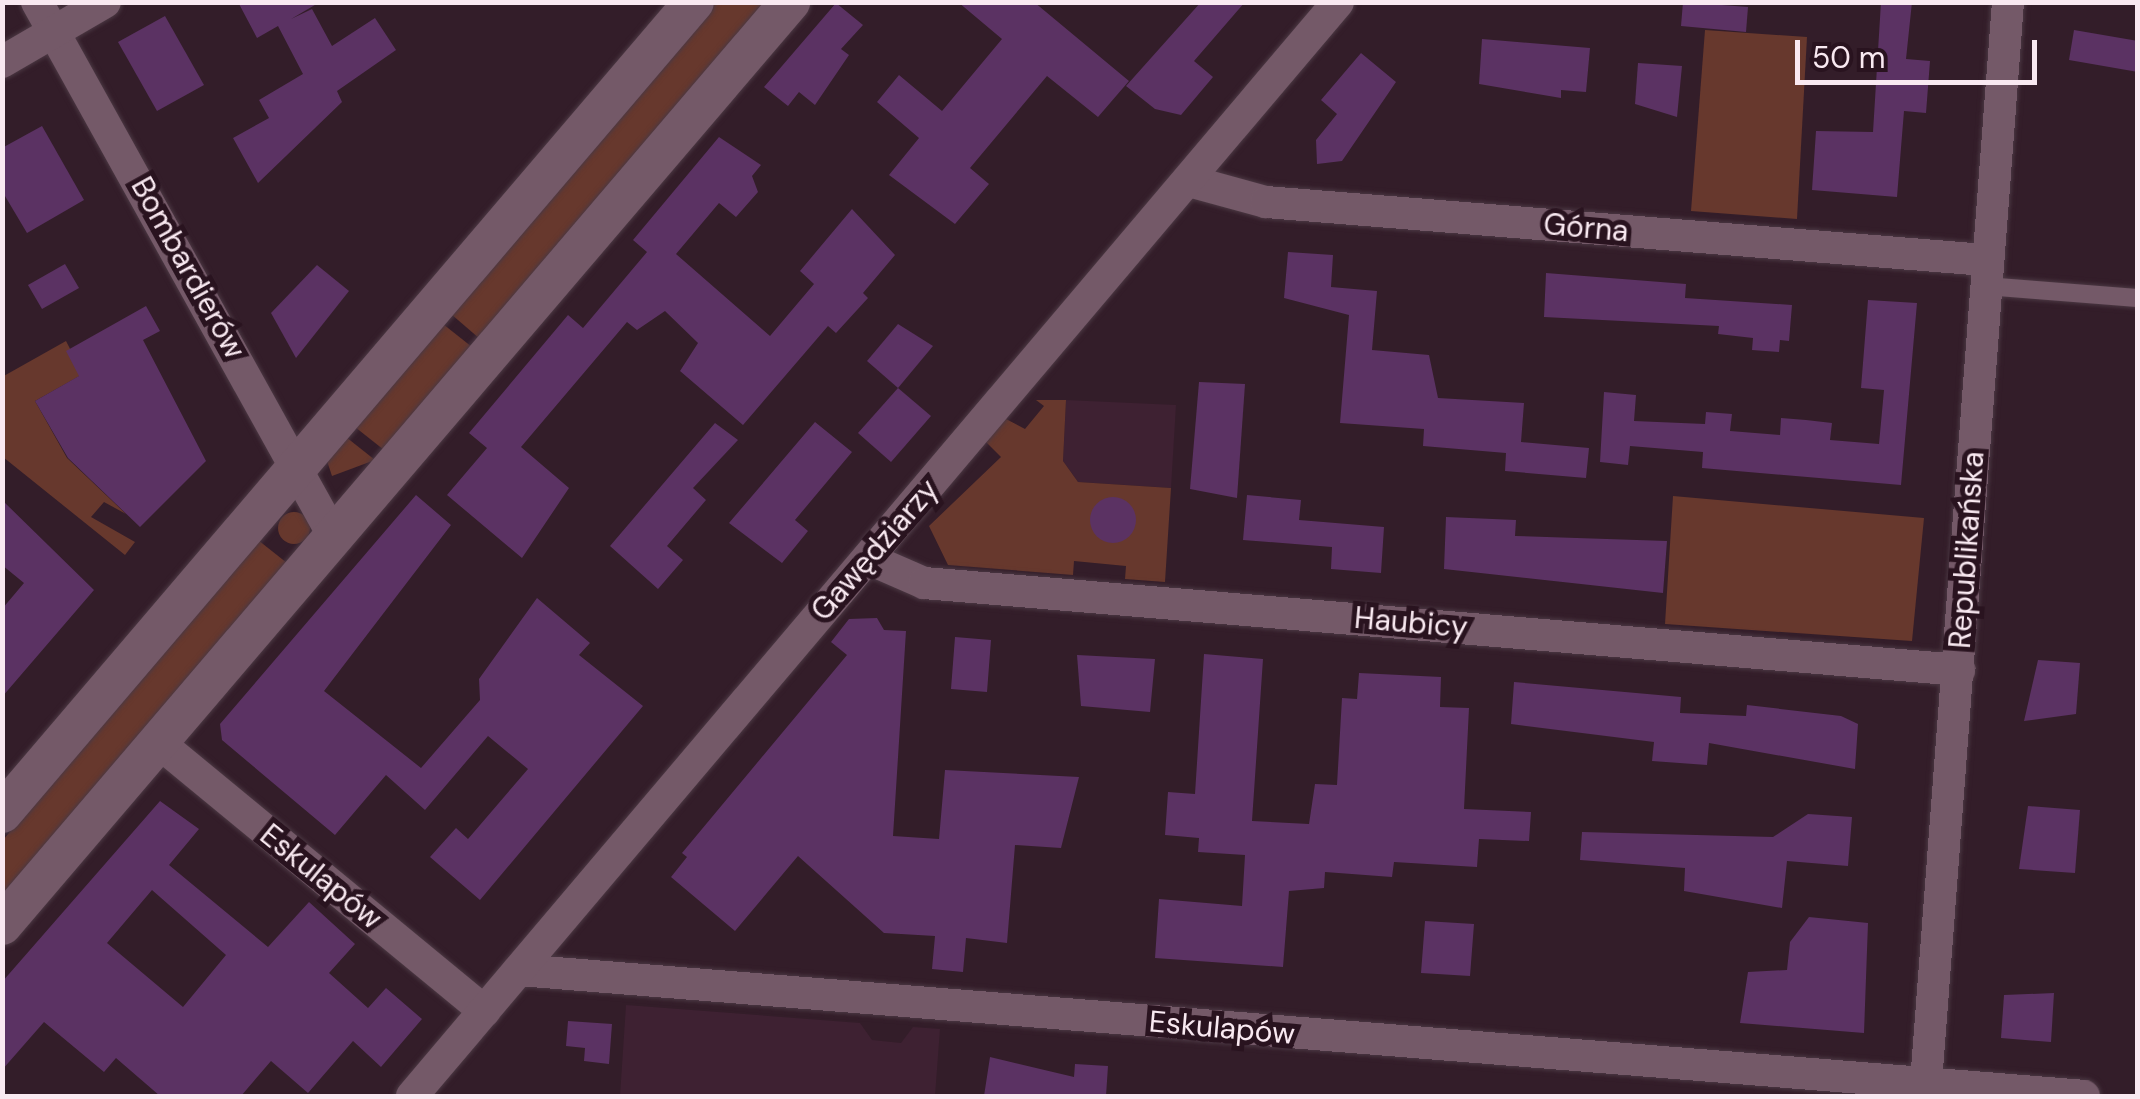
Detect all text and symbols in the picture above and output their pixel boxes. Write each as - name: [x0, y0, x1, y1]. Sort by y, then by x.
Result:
- scale bar: [1800, 20, 2042, 82]
- text: 50 m: [1812, 38, 1886, 77]
- street label: Bombardierów: [123, 171, 253, 365]
- street label: Górna: [1542, 206, 1630, 250]
- street label: Republikańska: [1942, 450, 1992, 650]
- street label: Gawędziarzy: [804, 472, 946, 628]
- street label: Haubicy: [1353, 600, 1469, 646]
- street label: Eskulapów: [253, 817, 389, 937]
- street label: Eskulapów: [1148, 1004, 1296, 1052]

